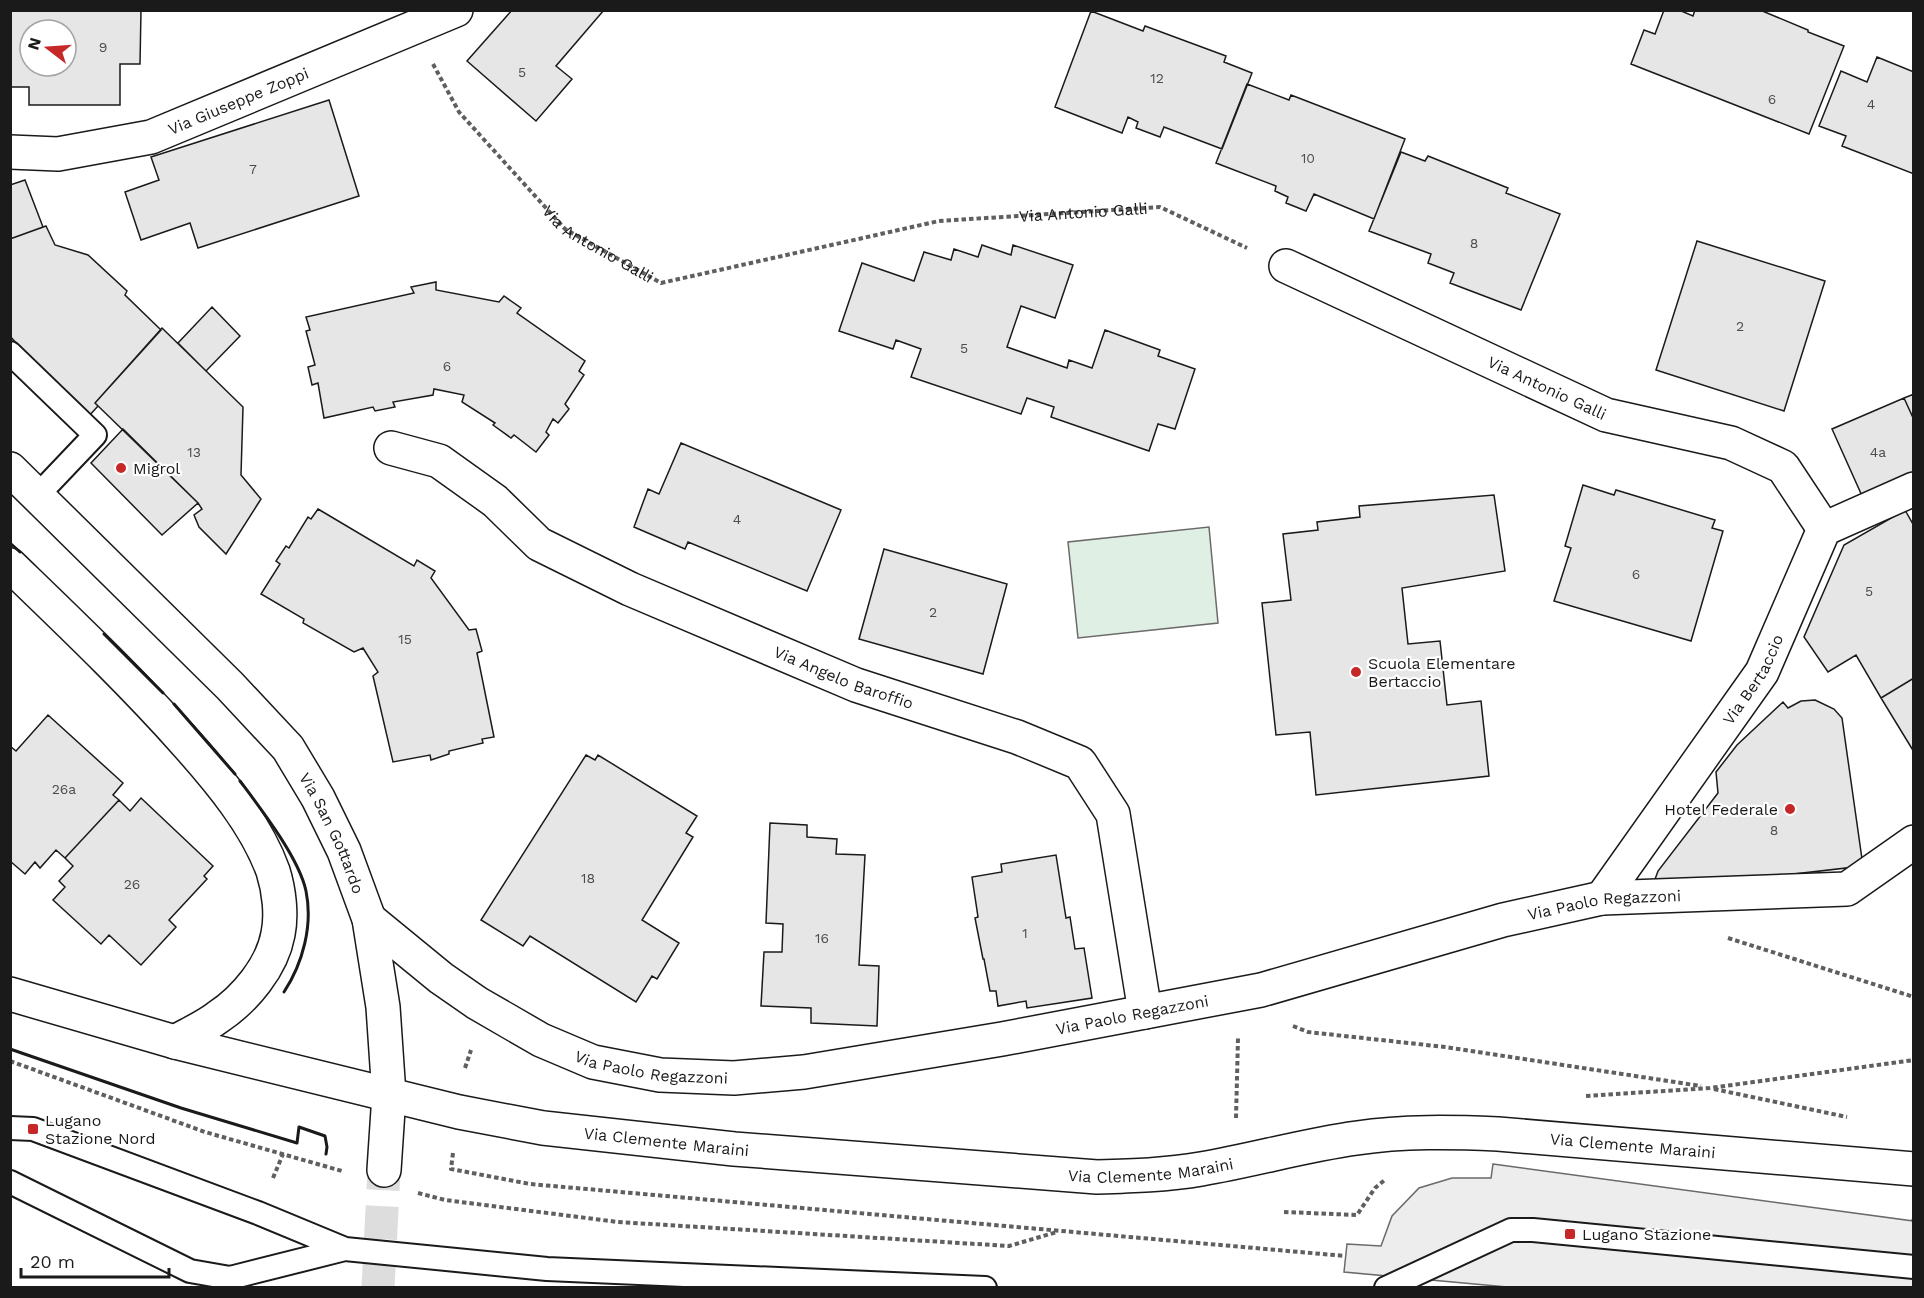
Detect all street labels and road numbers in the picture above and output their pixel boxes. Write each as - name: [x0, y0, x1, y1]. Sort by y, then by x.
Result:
- street label: Via Giuseppe Zoppi: [165, 63, 311, 138]
- street label: Via Antonio Galli: [1018, 198, 1148, 225]
- street label: Via Antonio Galli: [539, 201, 657, 286]
- street label: Via Antonio Galli: [1485, 352, 1609, 423]
- street label: Via Bertaccio: [1718, 631, 1787, 728]
- street label: Via Angelo Baroffio: [771, 642, 916, 712]
- street label: Via San Gottardo: [295, 769, 368, 896]
- street label: Via Paolo Regazzoni: [1526, 886, 1681, 924]
- street label: Via Paolo Regazzoni: [1054, 991, 1210, 1038]
- street label: Via Paolo Regazzoni: [572, 1046, 728, 1087]
- street label: Via Clemente Maraini: [583, 1123, 750, 1160]
- street label: Via Clemente Maraini: [1549, 1129, 1716, 1162]
- street label: Via Clemente Maraini: [1067, 1154, 1235, 1187]

